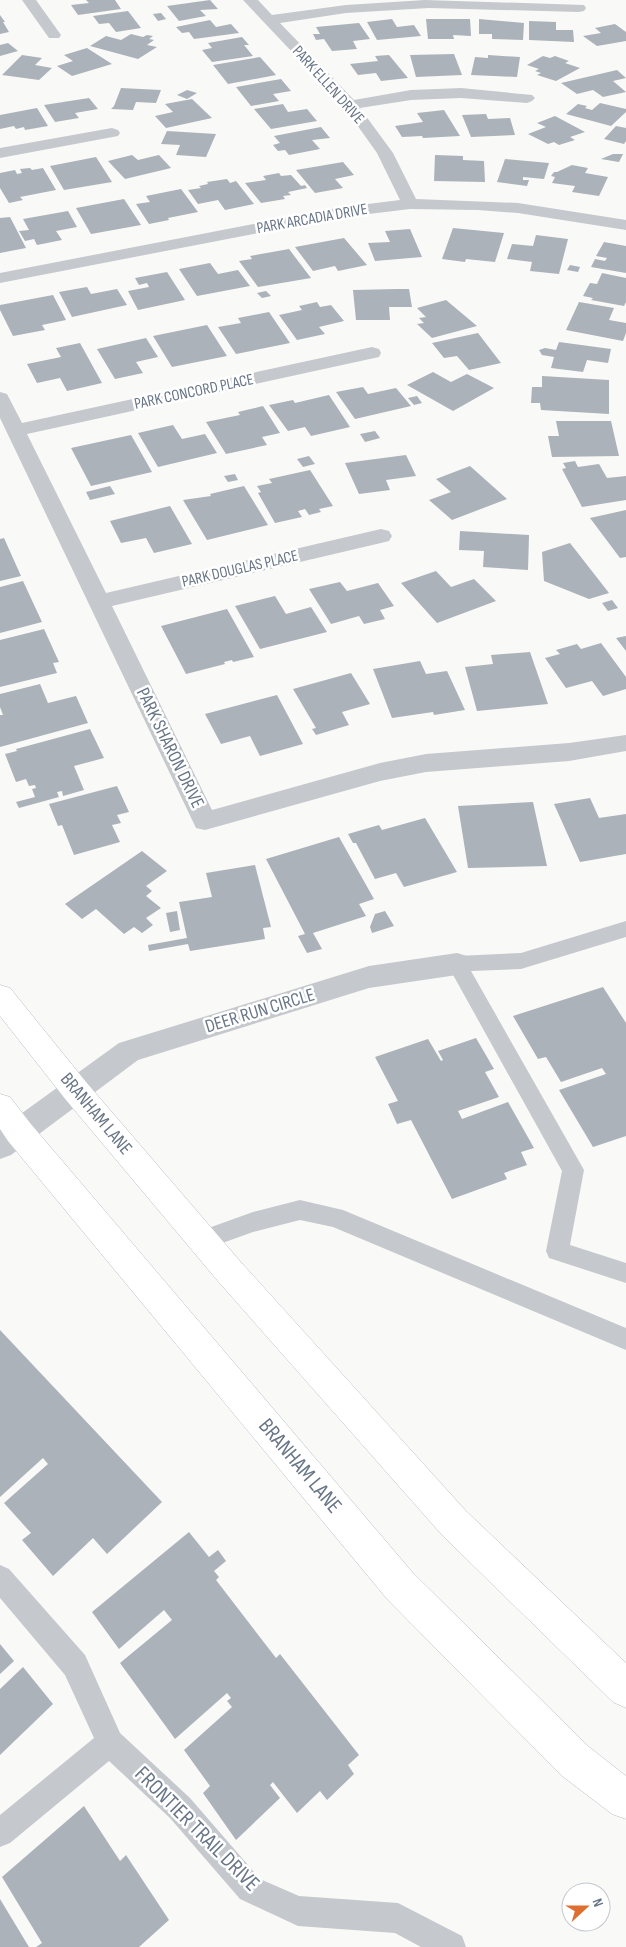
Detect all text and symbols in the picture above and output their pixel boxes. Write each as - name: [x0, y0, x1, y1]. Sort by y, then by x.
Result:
- street label: PARK ELLEN DRIVE: [288, 42, 368, 128]
- street label: PARK ARCADIA DRIVE: [255, 200, 369, 238]
- street label: PARK CONCORD PLACE: [133, 370, 255, 414]
- street label: PARK DOUGLAS PLACE: [180, 546, 300, 592]
- street label: PARK SHARON DRIVE: [131, 684, 209, 812]
- street label: DEER RUN CIRCLE: [202, 983, 318, 1039]
- street label: BRANHAM LANE: [55, 1068, 137, 1160]
- street label: BRANHAM LANE: [252, 1413, 348, 1519]
- street label: FRONTIER TRAIL DRIVE: [129, 1761, 265, 1897]
- north arrow: [561, 1882, 611, 1932]
- text: N: [588, 1896, 607, 1909]

